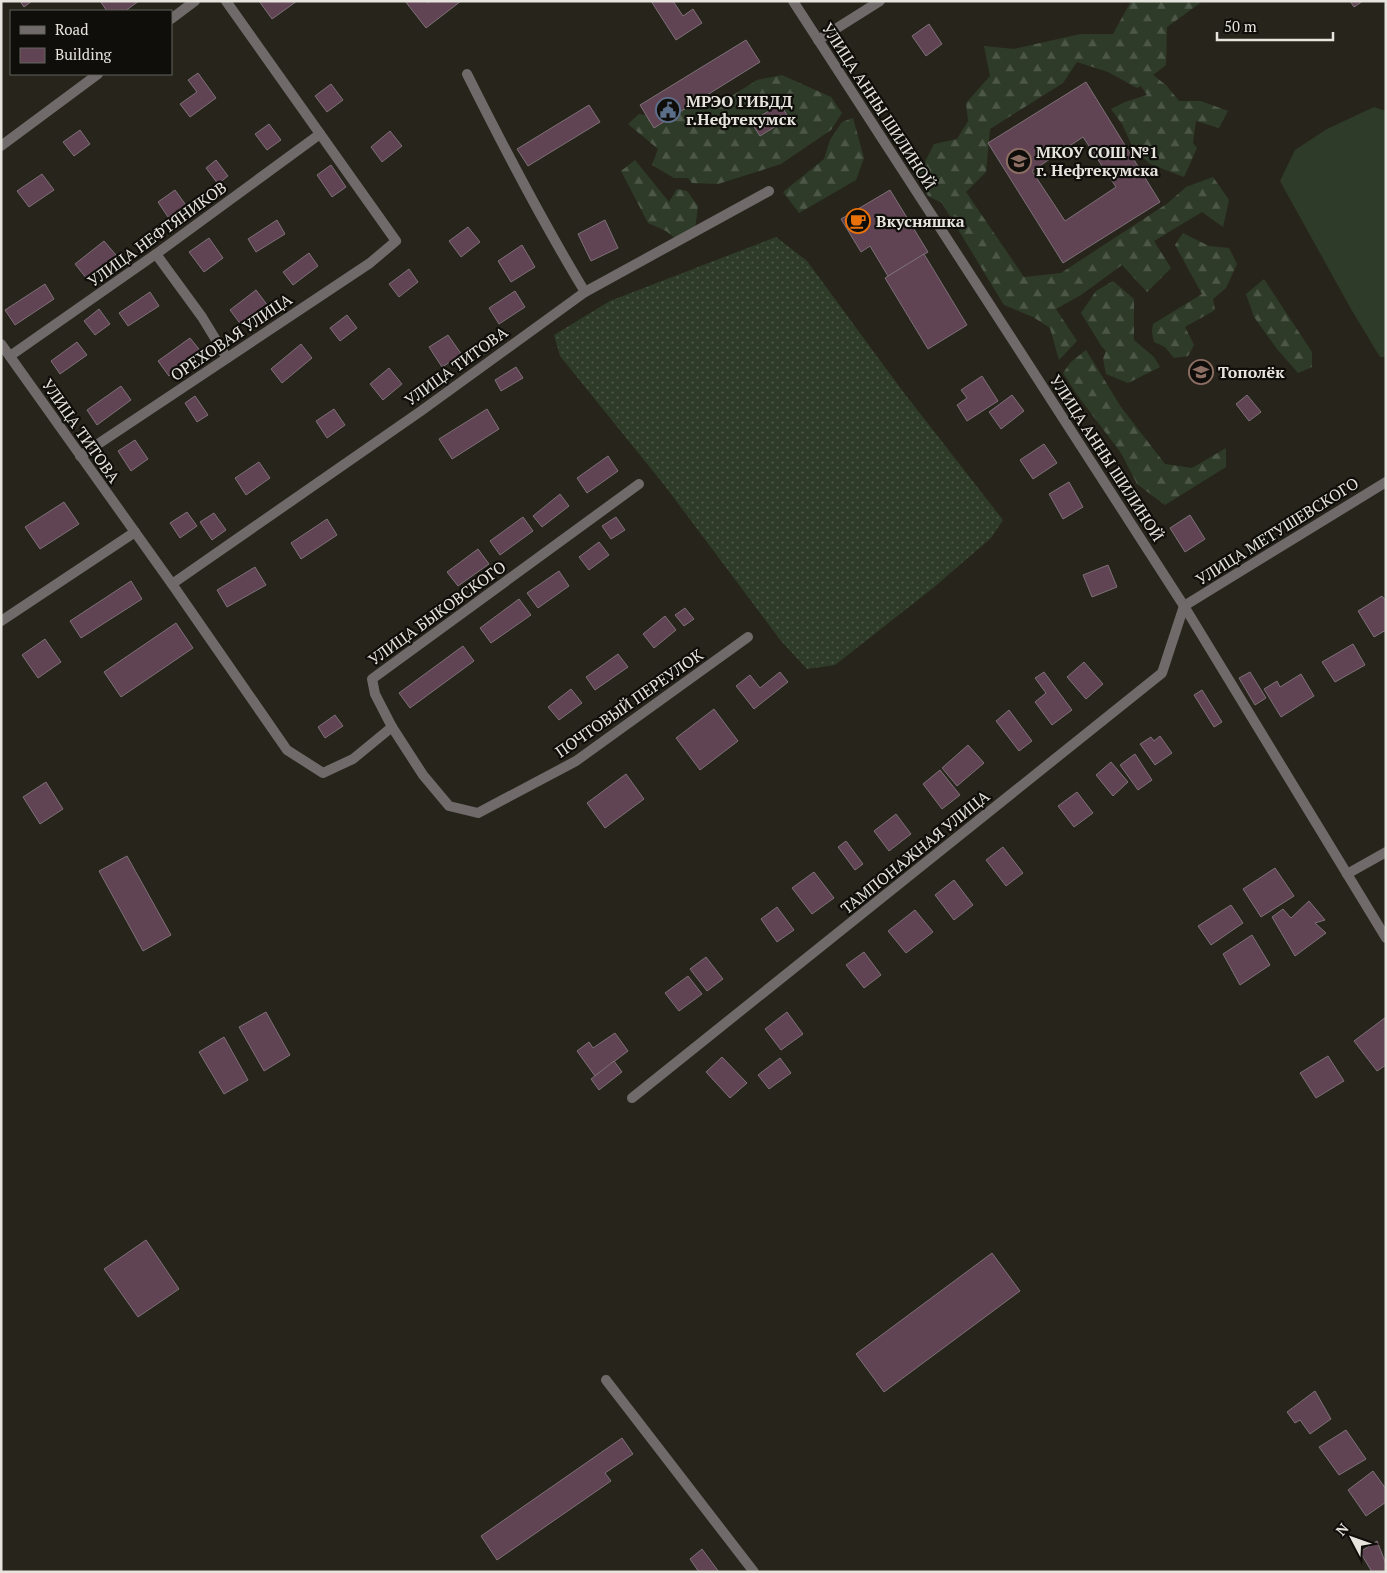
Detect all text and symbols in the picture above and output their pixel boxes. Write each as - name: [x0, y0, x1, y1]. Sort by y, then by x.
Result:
- legend: [10, 10, 172, 75]
- scale bar: [1217, 10, 1333, 42]
- text: 50 m: [1224, 16, 1257, 36]
- text: Road: [55, 19, 88, 39]
- street label: УЛИЦА АННЫ ШИЛИНОЙ: [817, 19, 941, 194]
- text: Building: [55, 44, 113, 64]
- place label: МРЭО ГИБДД г.Нефтекумск: [686, 90, 796, 130]
- public building icon: МРЭО ГИБДД г.Нефтекумск: [655, 97, 681, 123]
- place label: МКОУ СОШ №1 г. Нефтекумска: [1036, 141, 1159, 181]
- school or university icon: МКОУ СОШ №1 г. Нефтекумска: [1006, 148, 1032, 174]
- street label: УЛИЦА НЕФТЯНИКОВ: [83, 176, 231, 292]
- cafe icon: Вкусняшка: [845, 208, 871, 234]
- place label: Вкусняшка: [876, 210, 965, 232]
- street label: ОРЕХОВАЯ УЛИЦА: [166, 288, 296, 386]
- street label: УЛИЦА ТИТОВА: [400, 321, 512, 411]
- school or university icon: Тополёк: [1188, 359, 1214, 385]
- place label: Тополёк: [1218, 361, 1285, 383]
- street label: УЛИЦА АННЫ ШИЛИНОЙ: [1045, 371, 1169, 546]
- street label: УЛИЦА ТИТОВА: [37, 375, 125, 487]
- street label: УЛИЦА МЕТУШЕВСКОГО: [1191, 472, 1363, 590]
- street label: УЛИЦА БЫКОВСКОГО: [364, 556, 510, 670]
- street label: ПОЧТОВЫЙ ПЕРЕУЛОК: [551, 643, 708, 762]
- street label: ТАМПОНАЖНАЯ УЛИЦА: [836, 785, 994, 919]
- north arrow: [1327, 1513, 1377, 1563]
- text: N: [1331, 1519, 1353, 1539]

